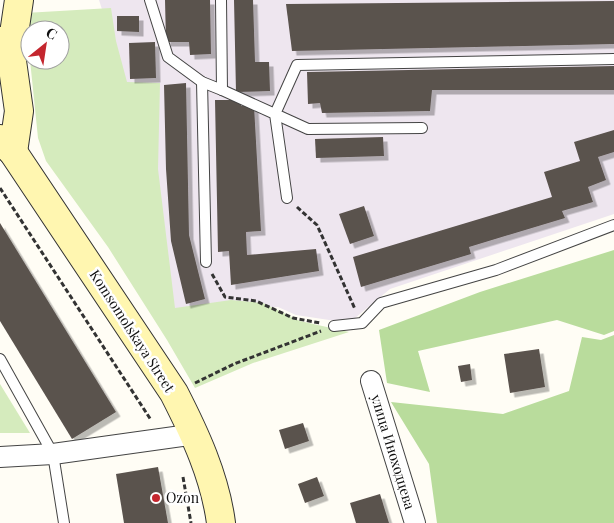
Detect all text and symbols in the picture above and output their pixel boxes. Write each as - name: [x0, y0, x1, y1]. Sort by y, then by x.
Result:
- north arrow: [20, 20, 70, 70]
- text: С: [43, 23, 61, 44]
- street label: Komsomolskaya Street: [86, 266, 180, 397]
- street label: улица Иноходцева: [367, 391, 420, 512]
- place label: Ozon: [166, 488, 200, 507]
- marker: Ozon: [150, 492, 162, 504]

